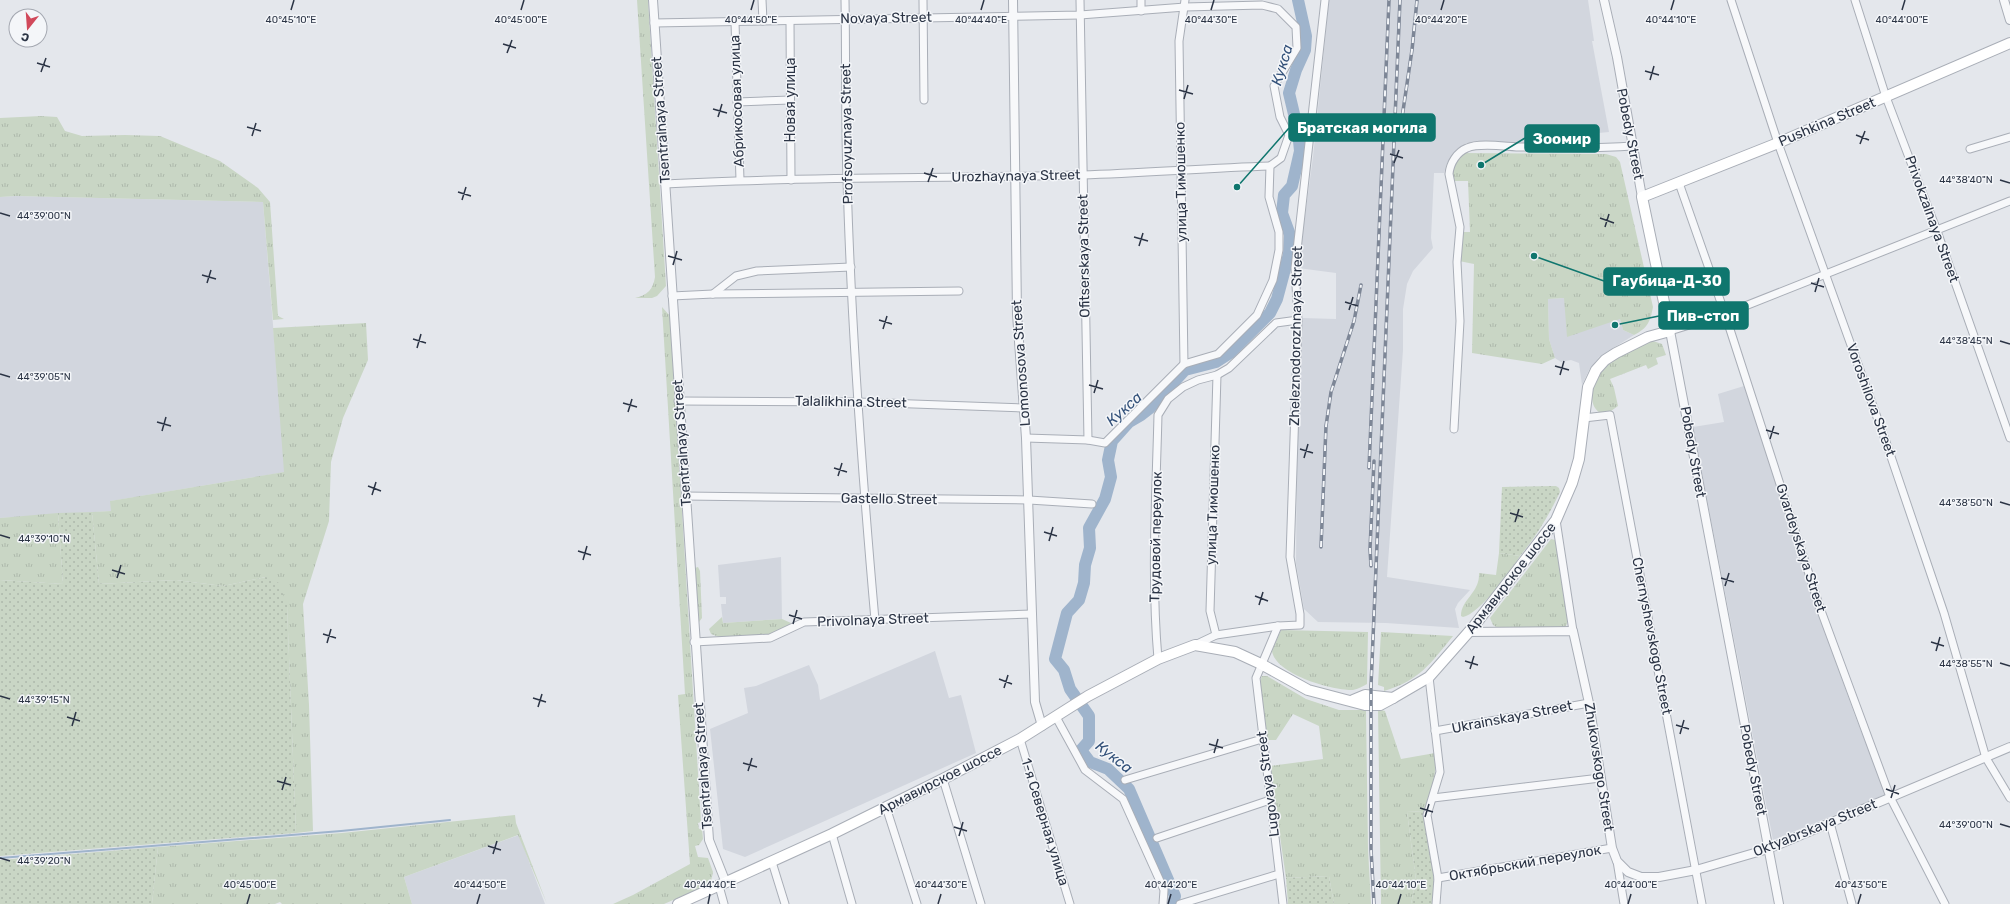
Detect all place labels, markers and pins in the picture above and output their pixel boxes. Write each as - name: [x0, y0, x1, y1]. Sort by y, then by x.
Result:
- callout: Братская могила: [1289, 114, 1435, 141]
- callout: Зоомир: [1525, 125, 1599, 152]
- callout: Гаубица-Д-30: [1604, 268, 1729, 295]
- callout: Пив-стоп: [1659, 302, 1748, 329]

